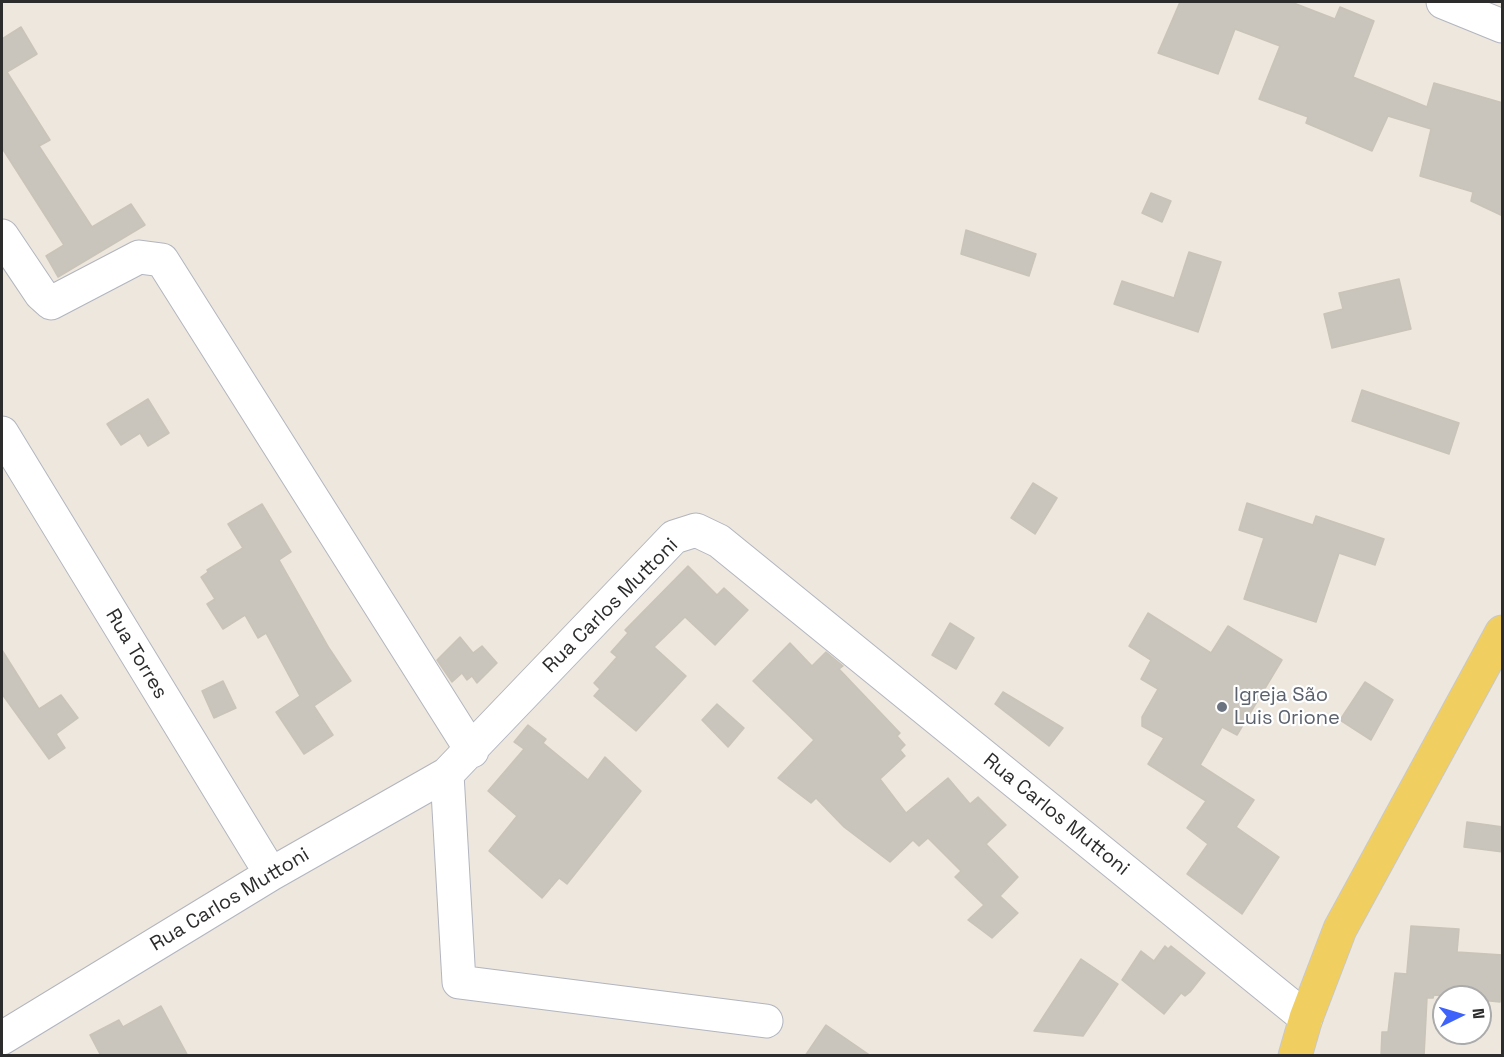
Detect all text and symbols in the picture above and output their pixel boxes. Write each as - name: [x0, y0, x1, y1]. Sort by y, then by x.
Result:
- street label: Rua Carlos Muttoni: [539, 534, 683, 678]
- street label: Rua Torres: [100, 605, 172, 703]
- place label: Igreja São Luis Orione: [1234, 684, 1340, 731]
- marker: Igreja São Luis Orione: [1215, 700, 1229, 714]
- street label: Rua Carlos Muttoni: [978, 749, 1134, 881]
- street label: Rua Carlos Muttoni: [146, 843, 314, 957]
- north arrow: [1432, 985, 1492, 1045]
- text: N: [1468, 1007, 1489, 1020]

